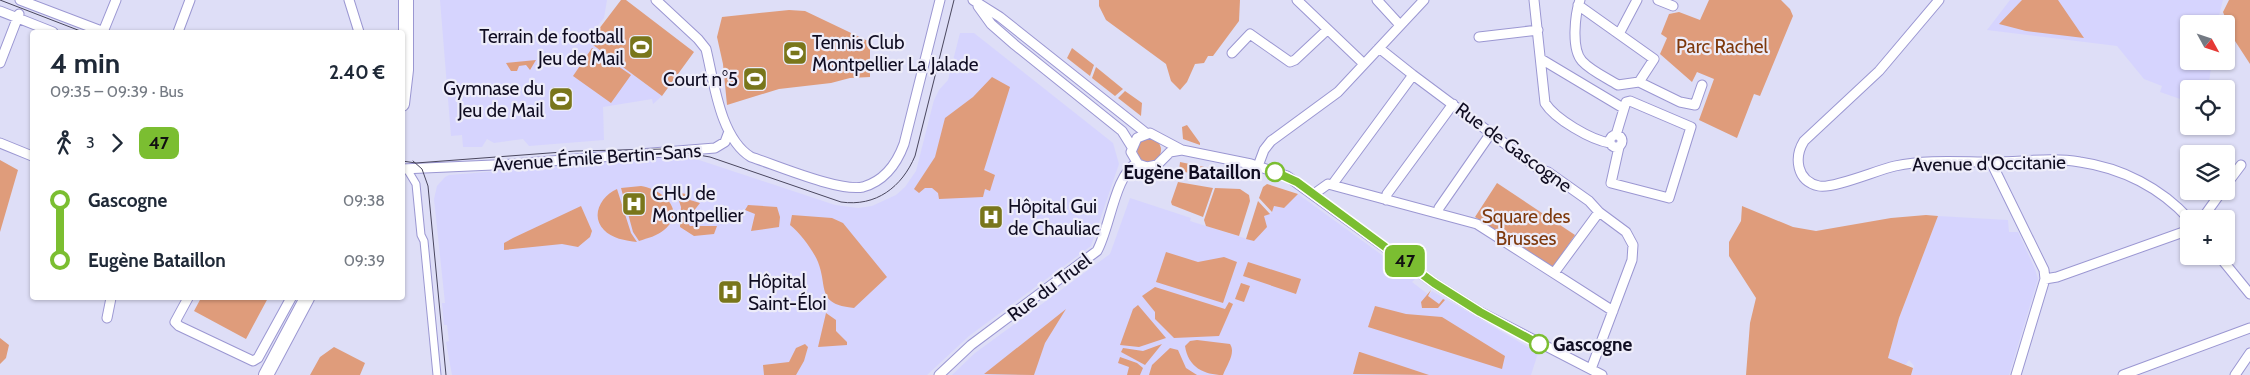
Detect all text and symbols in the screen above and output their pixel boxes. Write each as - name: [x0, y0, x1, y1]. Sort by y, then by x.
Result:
- north arrow: [2180, 15, 2235, 70]
- map controls: [2180, 15, 2235, 265]
- place label: Terrain de football Jeu de Mail: [479, 25, 625, 70]
- place label: Tennis Club Montpellier La Jalade: [812, 31, 979, 76]
- sports icon: Terrain de football Jeu de Mail: [628, 34, 654, 60]
- park label: Parc Rachel: [1676, 35, 1769, 58]
- sports icon: Tennis Club Montpellier La Jalade: [782, 40, 808, 66]
- text: 4 min: [50, 46, 120, 80]
- text: 2.40 €: [329, 61, 385, 84]
- sports icon: Court n°5: [742, 66, 768, 92]
- place label: Court n°5: [663, 68, 738, 91]
- place label: Gymnase du Jeu de Mail: [443, 77, 545, 122]
- button: locate: [2180, 80, 2235, 135]
- text: 09:35 – 09:39 · Bus: [50, 82, 184, 101]
- sports icon: Gymnase du Jeu de Mail: [548, 86, 574, 112]
- street label: Rue de Gascogne: [1451, 97, 1577, 197]
- icon: walk: [50, 129, 78, 157]
- icon: forward: [103, 129, 131, 157]
- text: 47: [149, 132, 169, 154]
- text: 3: [86, 133, 95, 152]
- street label: Avenue Émile Bertin-Sans: [492, 138, 702, 176]
- button: layers: [2180, 145, 2235, 200]
- street label: Avenue d'Occitanie: [1912, 151, 2066, 176]
- place label: Eugène Bataillon: [1123, 161, 1261, 184]
- marker: Eugène Bataillon: [1265, 162, 1285, 182]
- place label: CHU de Montpellier: [652, 182, 744, 227]
- text: Gascogne: [88, 189, 167, 212]
- text: 09:38: [343, 191, 385, 210]
- hospital icon: CHU de Montpellier: [621, 191, 647, 217]
- place label: Hôpital Gui de Chauliac: [1008, 195, 1100, 240]
- hospital icon: Hôpital Gui de Chauliac: [978, 204, 1004, 230]
- park label: Square des Brusses: [1482, 205, 1570, 250]
- button: +: [2180, 210, 2235, 265]
- line badge: 47: [1382, 245, 1428, 277]
- street label: Rue du Truel: [1003, 248, 1096, 326]
- text: Eugène Bataillon: [88, 249, 226, 272]
- text: 47: [1395, 250, 1415, 272]
- text: 09:39: [344, 251, 385, 270]
- place label: Hôpital Saint-Éloi: [748, 270, 827, 315]
- hospital icon: Hôpital Saint-Éloi: [717, 279, 743, 305]
- place label: Gascogne: [1553, 333, 1633, 356]
- marker: Gascogne: [1529, 334, 1549, 354]

